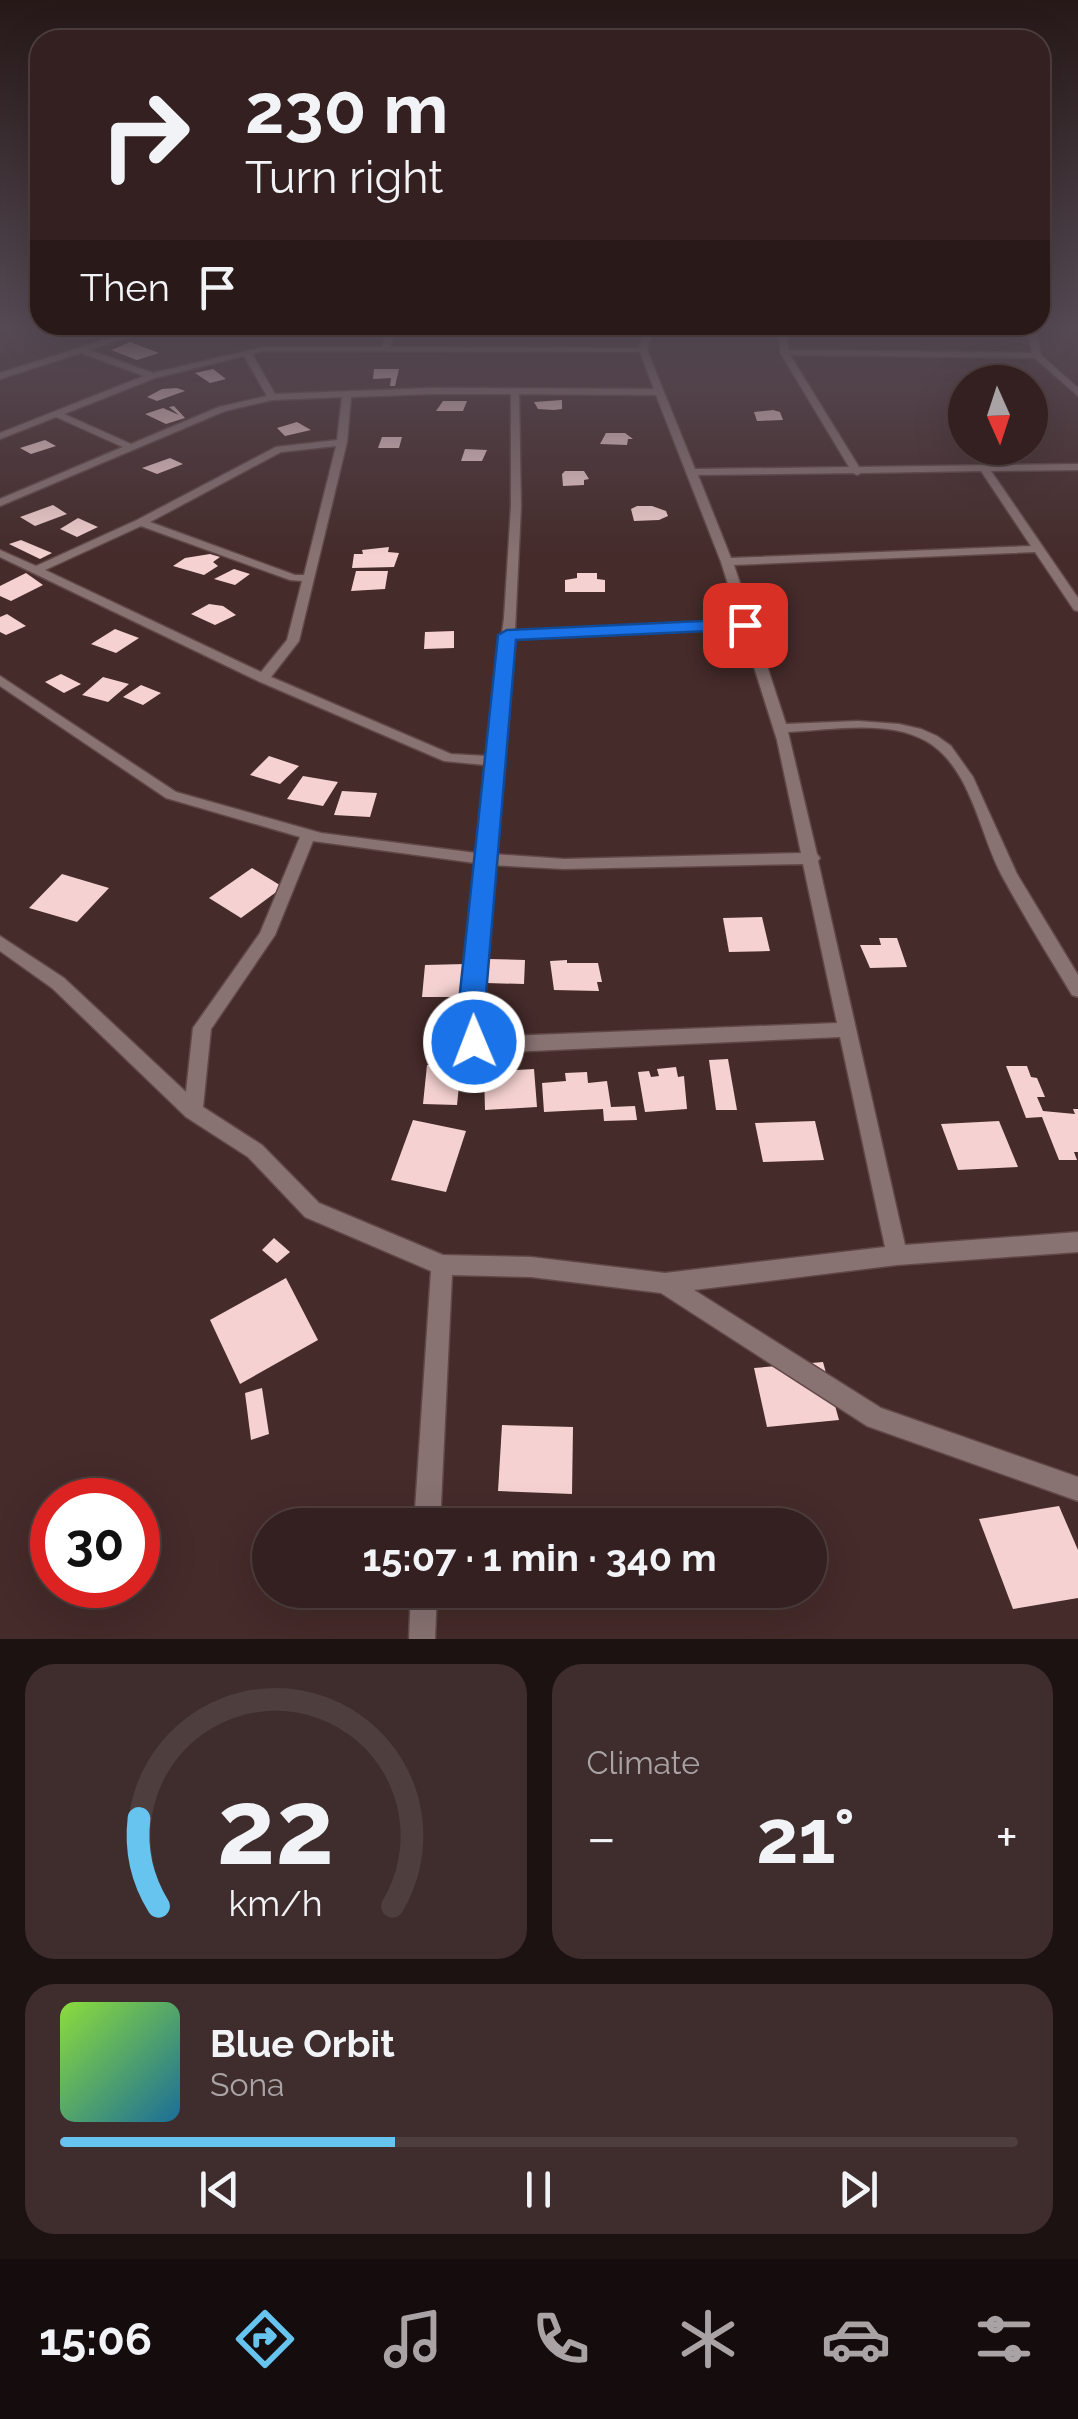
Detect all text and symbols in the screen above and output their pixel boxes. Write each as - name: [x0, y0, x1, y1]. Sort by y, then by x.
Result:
- text: 230 m: [245, 67, 449, 149]
- icon: right: [80, 70, 210, 200]
- text: Turn right: [245, 151, 443, 204]
- icon: arrive: [190, 260, 245, 315]
- text: Then: [80, 265, 170, 310]
- north arrow: [948, 365, 1048, 465]
- map controls: [948, 365, 1048, 465]
- pin: [703, 583, 788, 668]
- icon: arrive: [718, 598, 773, 653]
- position arrow: [422, 990, 526, 1094]
- speed limit sign: 30: [30, 1478, 160, 1608]
- text: 15:07 · 1 min · 340 m: [362, 1535, 717, 1580]
- text: Climate: [587, 1744, 700, 1781]
- text: 22: [217, 1766, 334, 1888]
- text: 21°: [756, 1792, 855, 1881]
- text: −: [587, 1805, 616, 1870]
- text: +: [995, 1805, 1018, 1870]
- text: km/h: [229, 1882, 323, 1924]
- text: Blue Orbit: [210, 2021, 395, 2066]
- text: Sona: [210, 2066, 285, 2103]
- icon: previous: [192, 2162, 247, 2217]
- icon: pause: [511, 2162, 566, 2217]
- icon: next: [831, 2162, 886, 2217]
- icon: directions: [230, 2304, 300, 2374]
- icon: music: [378, 2304, 448, 2374]
- icon: phone: [526, 2304, 596, 2374]
- icon: climate: [673, 2304, 743, 2374]
- icon: car: [821, 2304, 891, 2374]
- icon: filters: [969, 2304, 1039, 2374]
- text: 15:06: [39, 2313, 152, 2366]

